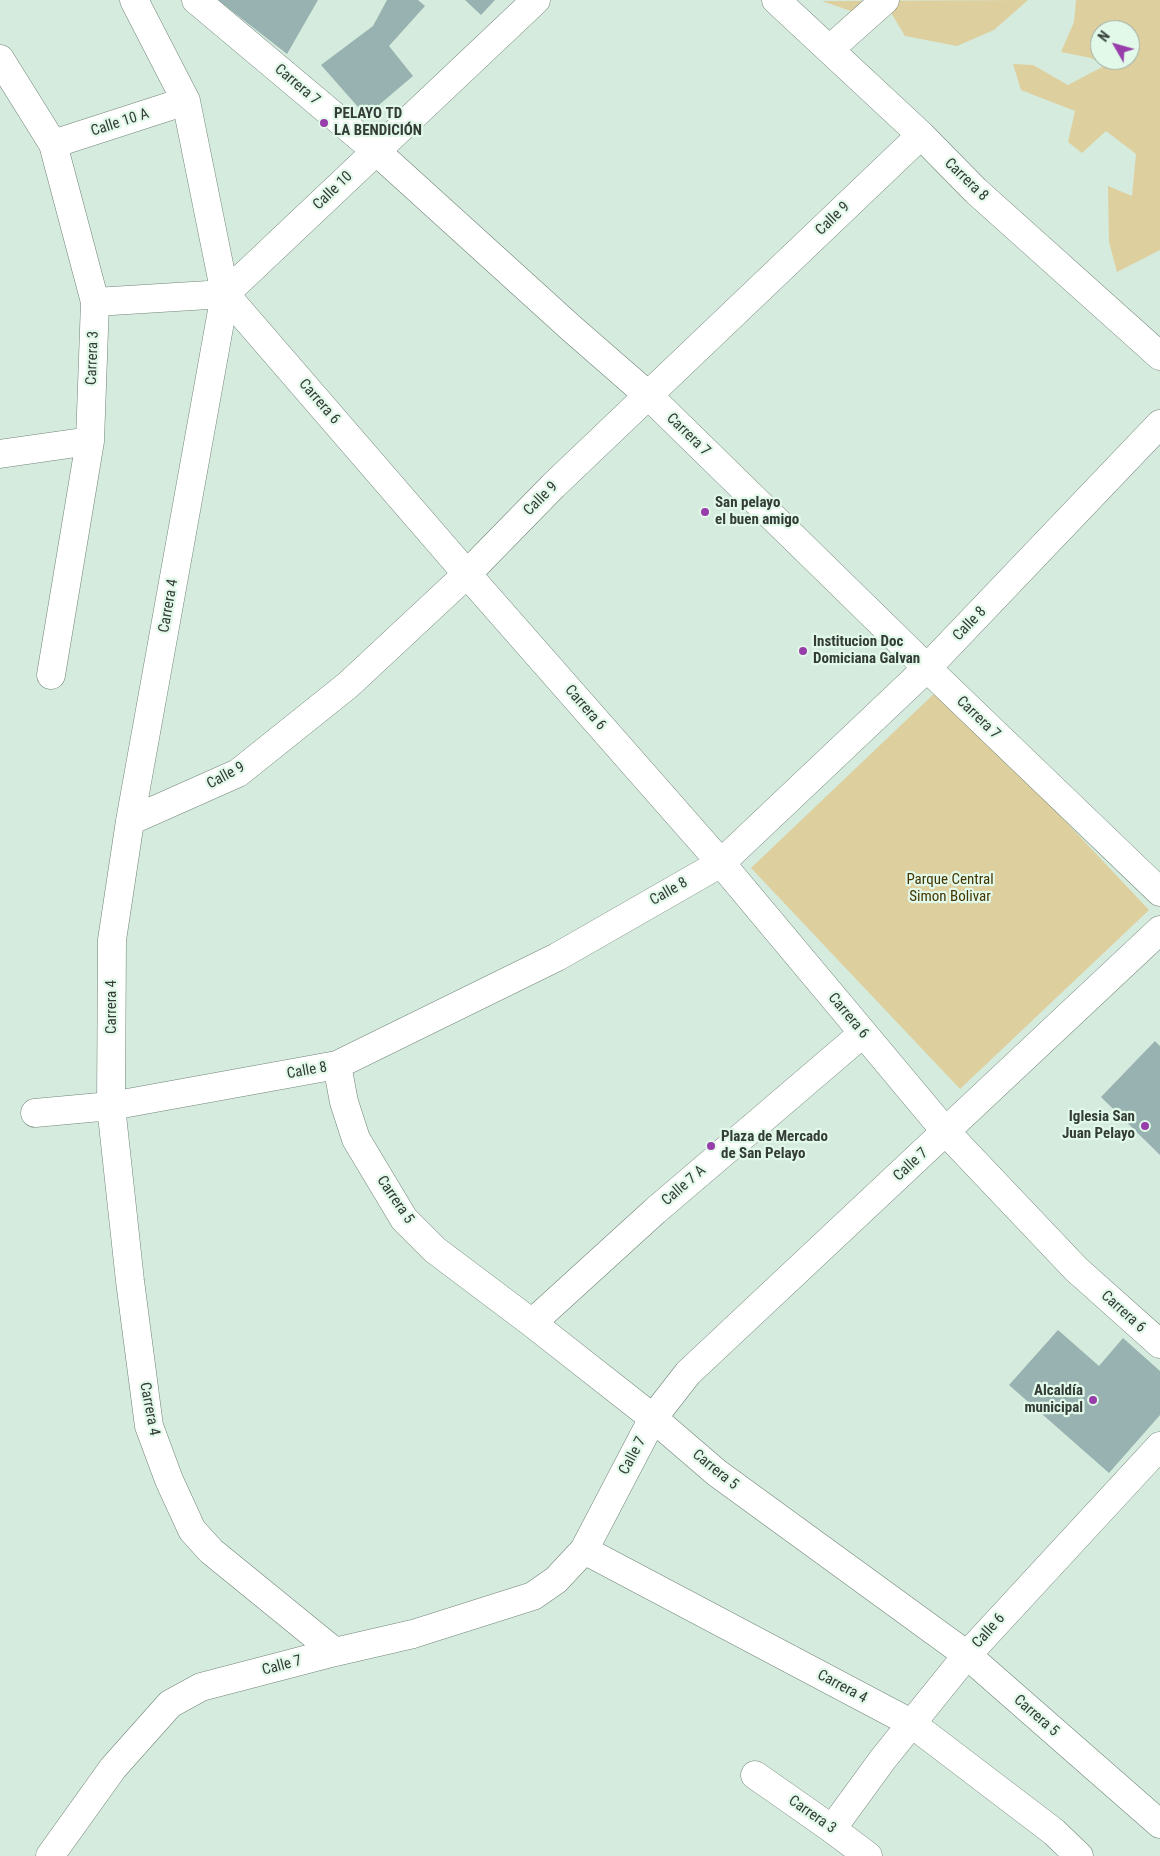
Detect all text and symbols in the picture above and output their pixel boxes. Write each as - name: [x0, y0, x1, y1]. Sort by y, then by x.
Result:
- north arrow: [1090, 20, 1140, 70]
- text: N: [1095, 28, 1113, 45]
- street label: Carrera 7: [271, 61, 323, 109]
- street label: Calle 10 A: [89, 105, 151, 141]
- place label: PELAYO TD LA BENDICIÓN: [334, 105, 422, 140]
- marker: PELAYO TD LA BENDICIÓN: [318, 117, 330, 129]
- street label: Carrera 8: [940, 155, 992, 205]
- street label: Calle 10: [310, 168, 356, 214]
- street label: Calle 9: [812, 198, 854, 240]
- street label: Carrera 3: [83, 331, 103, 385]
- street label: Carrera 6: [294, 376, 344, 428]
- street label: Carrera 7: [662, 410, 714, 460]
- street label: Calle 9: [520, 478, 562, 520]
- place label: San pelayo el buen amigo: [715, 494, 799, 529]
- marker: San pelayo el buen amigo: [699, 506, 711, 518]
- street label: Carrera 4: [155, 578, 183, 634]
- street label: Calle 8: [949, 603, 991, 645]
- place label: Institucion Doc Domiciana Galvan: [813, 633, 920, 668]
- marker: Institucion Doc Domiciana Galvan: [797, 645, 809, 657]
- street label: Carrera 6: [560, 682, 610, 734]
- street label: Carrera 7: [952, 693, 1004, 743]
- street label: Calle 9: [204, 759, 248, 793]
- park label: Parque Central Simon Bolivar: [906, 871, 994, 906]
- street label: Calle 8: [647, 874, 691, 910]
- street label: Carrera 4: [103, 980, 121, 1034]
- street label: Carrera 6: [824, 990, 872, 1042]
- street label: Calle 8: [286, 1059, 328, 1083]
- place label: Iglesia San Juan Pelayo: [1062, 1108, 1135, 1143]
- marker: Iglesia San Juan Pelayo: [1139, 1120, 1151, 1132]
- place label: Plaza de Mercado de San Pelayo: [721, 1128, 828, 1163]
- marker: Plaza de Mercado de San Pelayo: [705, 1140, 717, 1152]
- street label: Calle 7: [890, 1145, 932, 1185]
- street label: Calle 7 A: [658, 1162, 710, 1210]
- street label: Carrera 5: [372, 1173, 418, 1227]
- street label: Carrera 6: [1097, 1287, 1149, 1337]
- street label: Carrera 4: [135, 1381, 163, 1437]
- place label: Alcaldía municipal: [1024, 1382, 1083, 1417]
- marker: Alcaldía municipal: [1087, 1394, 1099, 1406]
- street label: Calle 7: [616, 1434, 650, 1478]
- street label: Carrera 5: [688, 1446, 742, 1494]
- street label: Calle 6: [969, 1610, 1009, 1652]
- street label: Calle 7: [260, 1652, 304, 1680]
- street label: Carrera 4: [814, 1666, 870, 1708]
- street label: Carrera 5: [1010, 1691, 1062, 1741]
- street label: Carrera 3: [785, 1792, 839, 1838]

